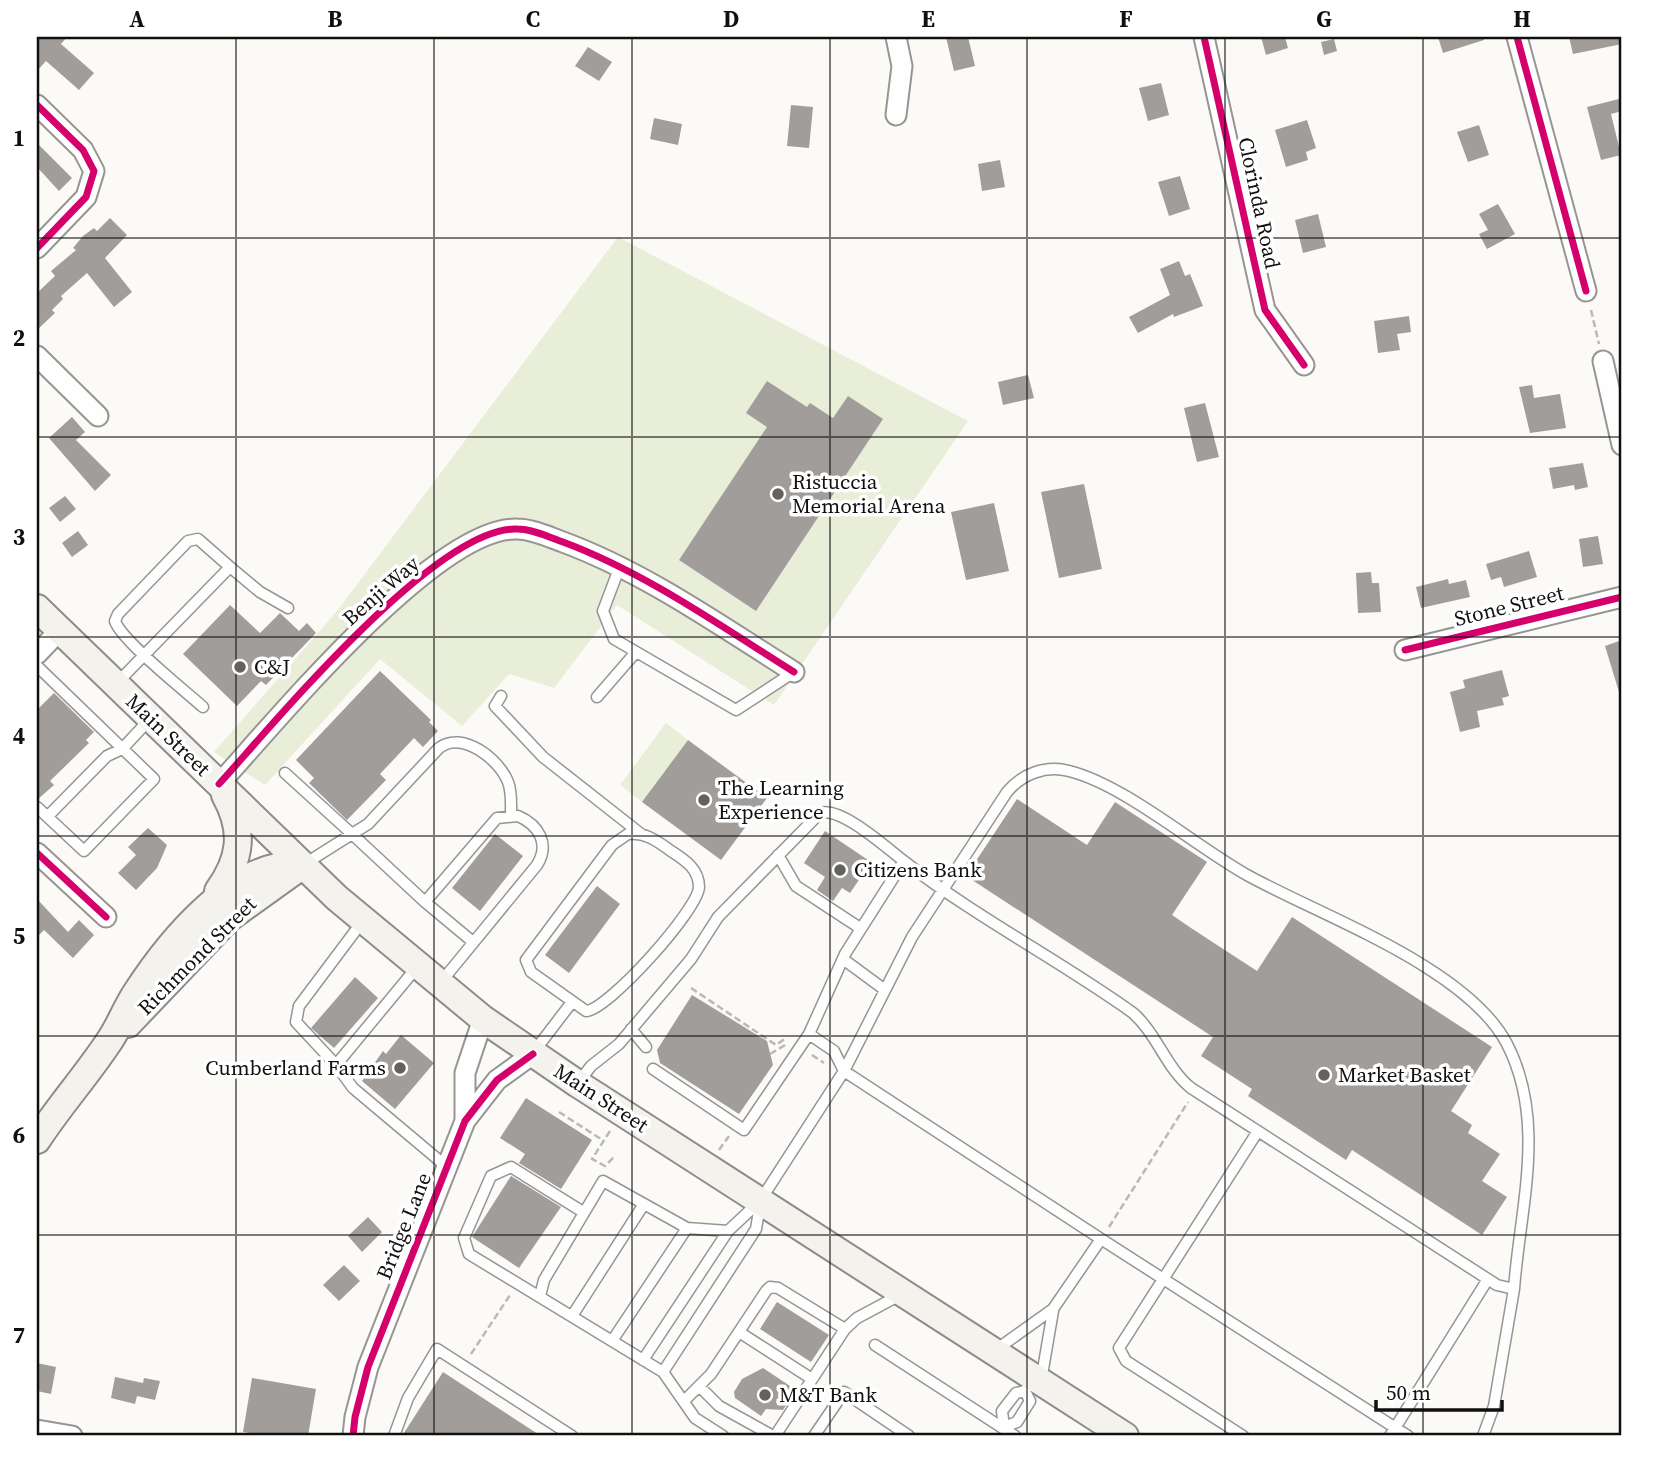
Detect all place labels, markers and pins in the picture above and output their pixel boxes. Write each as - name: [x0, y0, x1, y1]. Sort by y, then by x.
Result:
- place label: Ristuccia Memorial Arena: [792, 467, 946, 520]
- marker: Ristuccia Memorial Arena: [770, 486, 786, 502]
- place label: C&J: [254, 652, 290, 681]
- marker: C&J: [232, 659, 248, 675]
- place label: The Learning Experience: [718, 773, 844, 826]
- marker: The Learning Experience: [696, 792, 712, 808]
- place label: Citizens Bank: [854, 855, 982, 884]
- marker: Citizens Bank: [832, 862, 848, 878]
- place label: Cumberland Farms: [205, 1053, 386, 1082]
- marker: Cumberland Farms: [392, 1060, 408, 1076]
- place label: Market Basket: [1338, 1060, 1471, 1089]
- marker: Market Basket: [1316, 1067, 1332, 1083]
- place label: M&T Bank: [779, 1380, 877, 1409]
- marker: M&T Bank: [757, 1387, 773, 1403]

